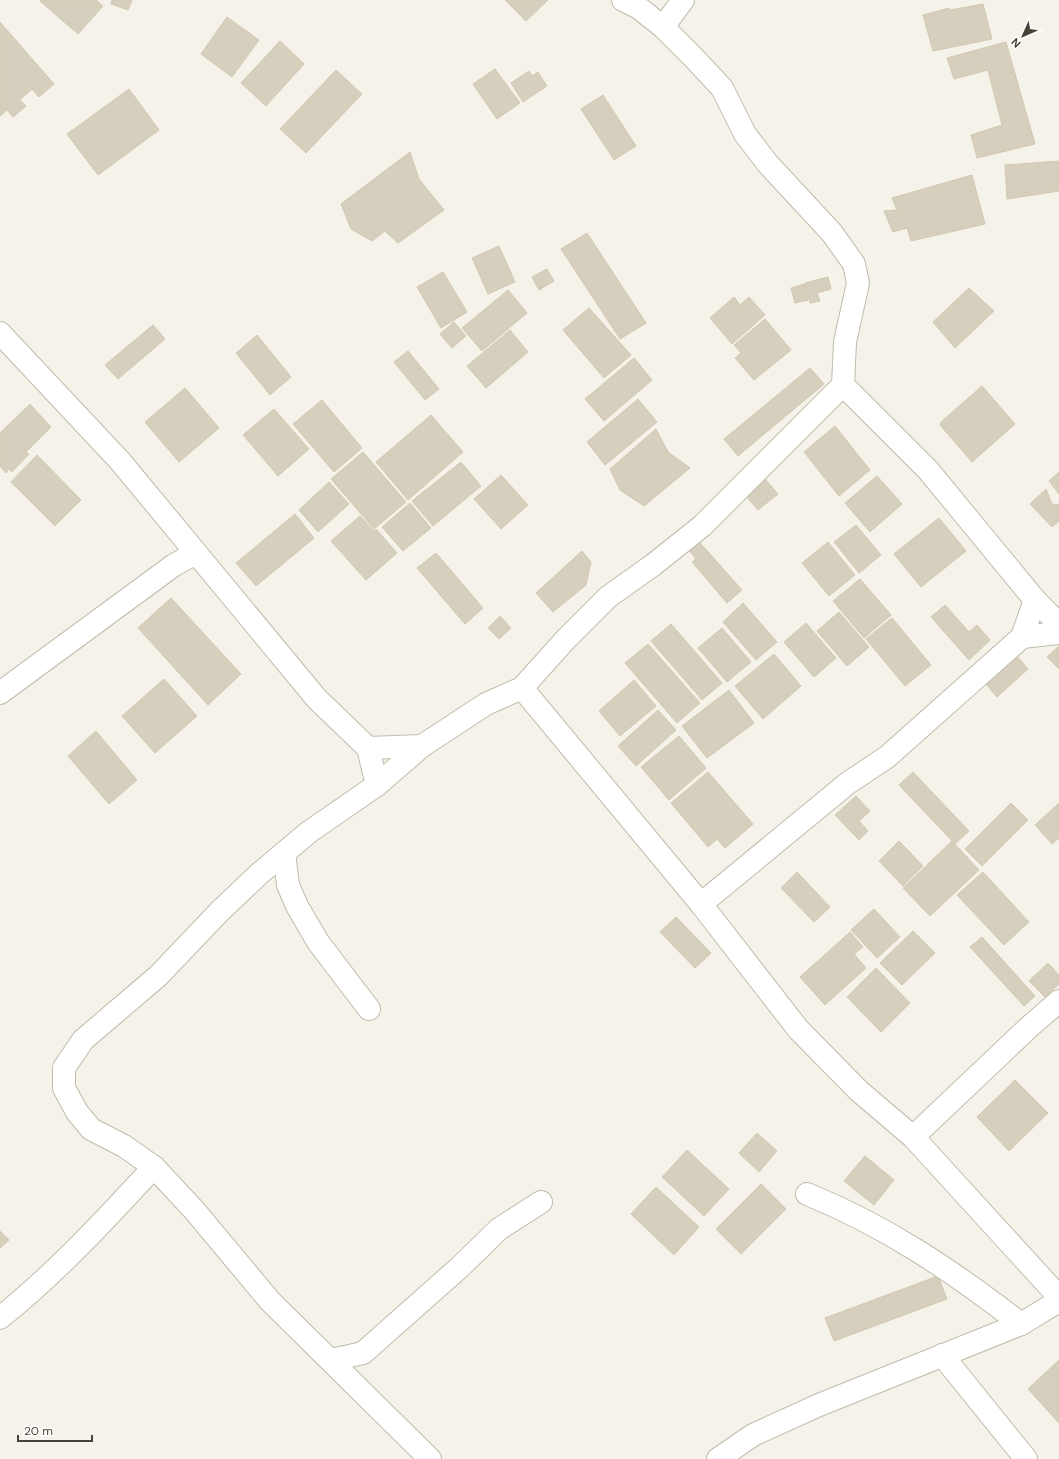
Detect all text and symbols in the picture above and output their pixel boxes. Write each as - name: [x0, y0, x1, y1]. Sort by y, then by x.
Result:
- north arrow: [1003, 16, 1043, 56]
- text: N: [1008, 35, 1024, 51]
- scale bar: [18, 1417, 92, 1443]
- text: 20 m: [24, 1423, 53, 1439]

